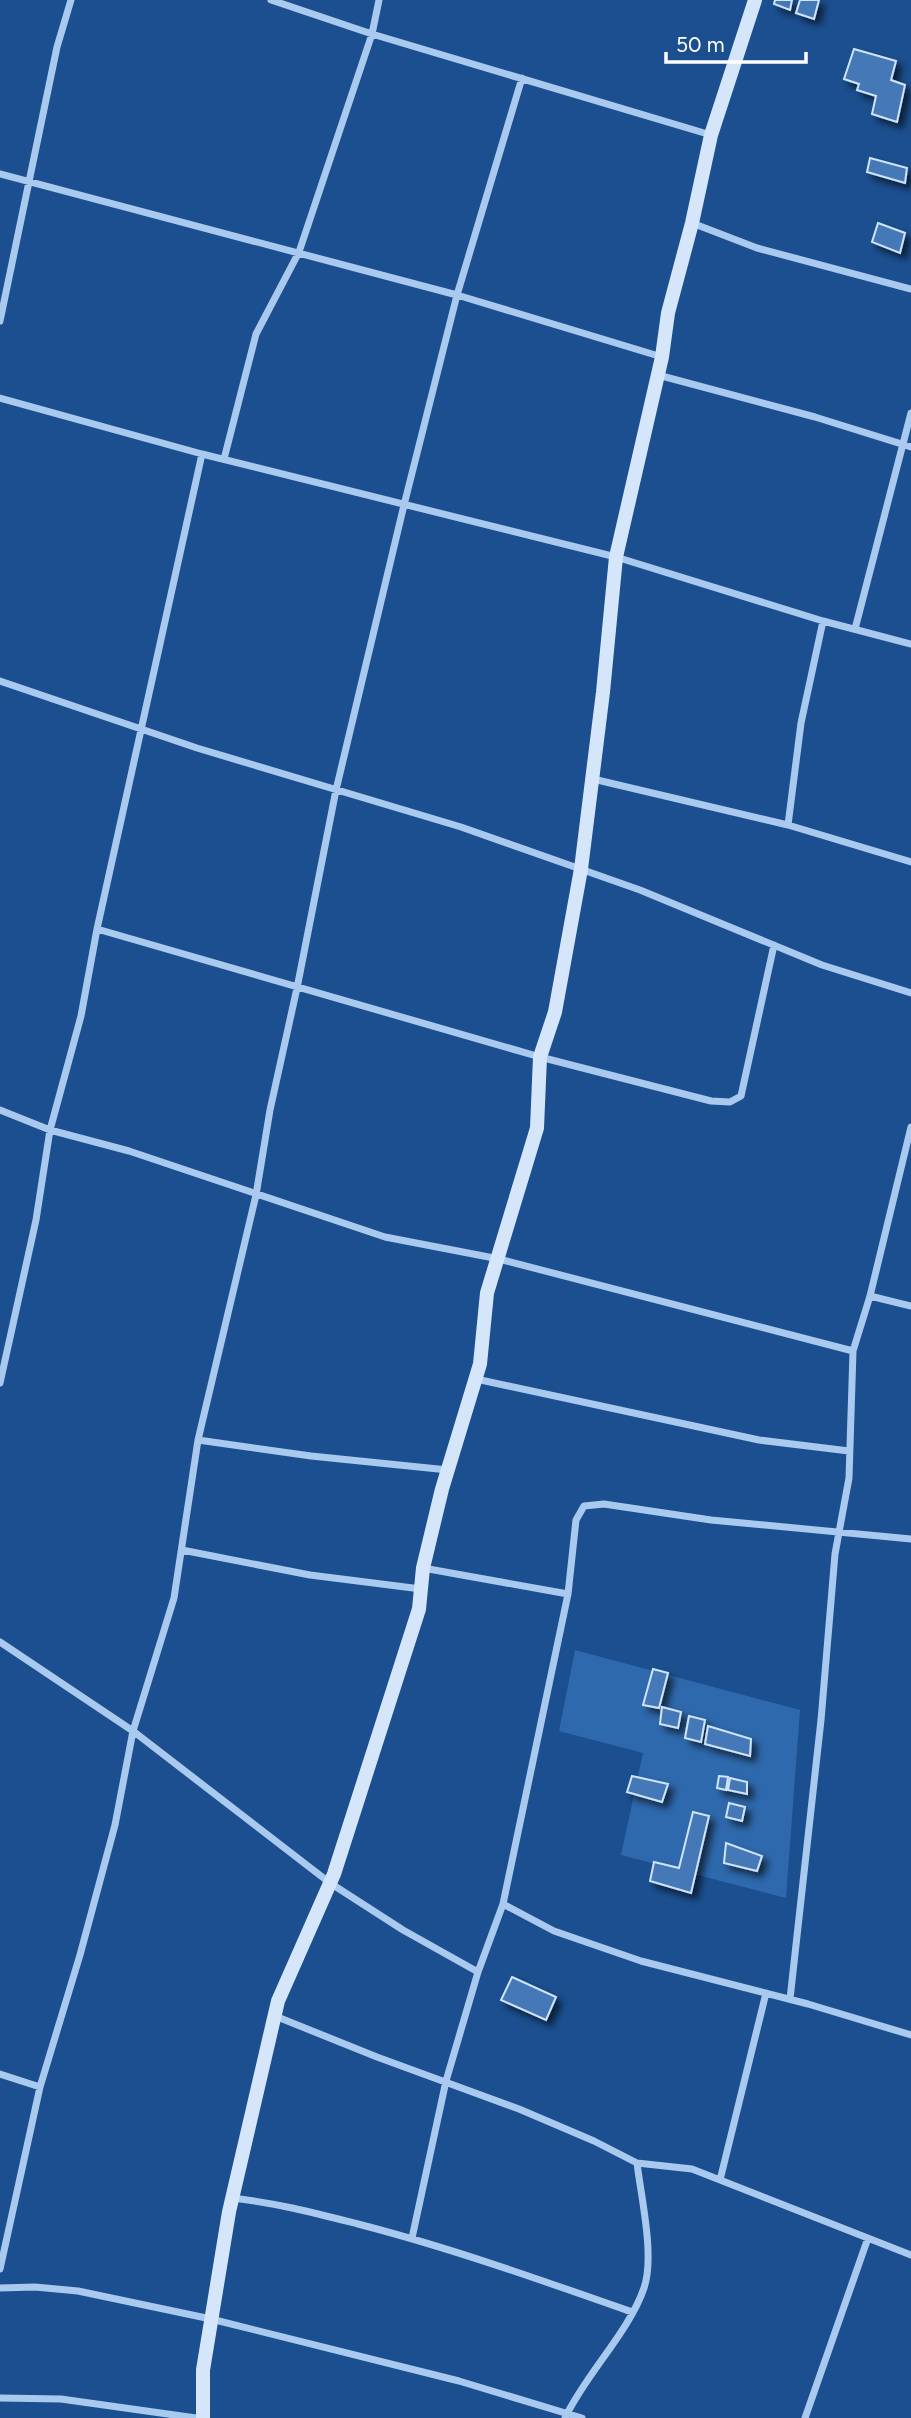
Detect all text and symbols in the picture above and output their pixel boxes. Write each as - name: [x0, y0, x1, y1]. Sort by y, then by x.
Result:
- scale bar: [666, 21, 806, 65]
- text: 50 m: [676, 32, 725, 57]

